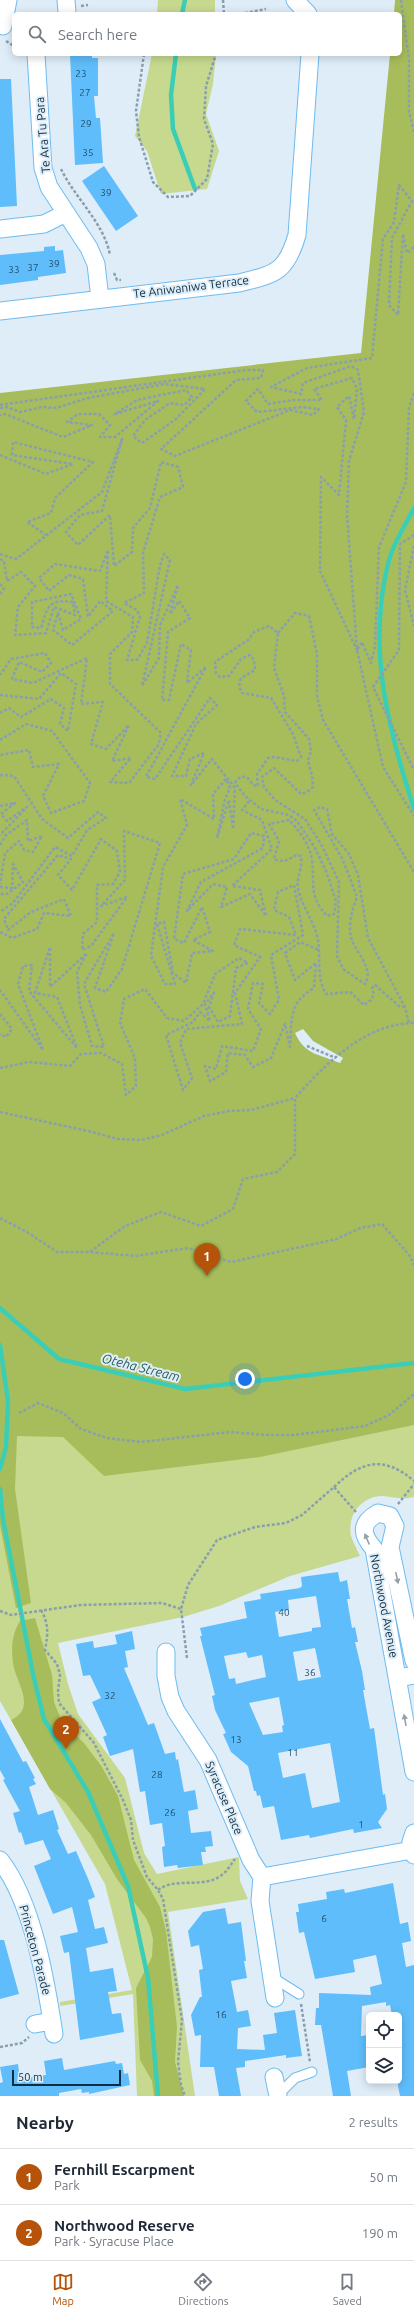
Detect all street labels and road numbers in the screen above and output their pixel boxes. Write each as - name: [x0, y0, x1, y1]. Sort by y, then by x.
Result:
- street label: Te Ara Tu Para: [33, 96, 52, 174]
- street label: Te Aniwaniwa Terrace: [132, 273, 250, 300]
- street label: Northwood Avenue: [368, 1553, 401, 1659]
- street label: Syracuse Place: [203, 1759, 246, 1836]
- street label: Princeton Parade: [17, 1903, 54, 1996]

